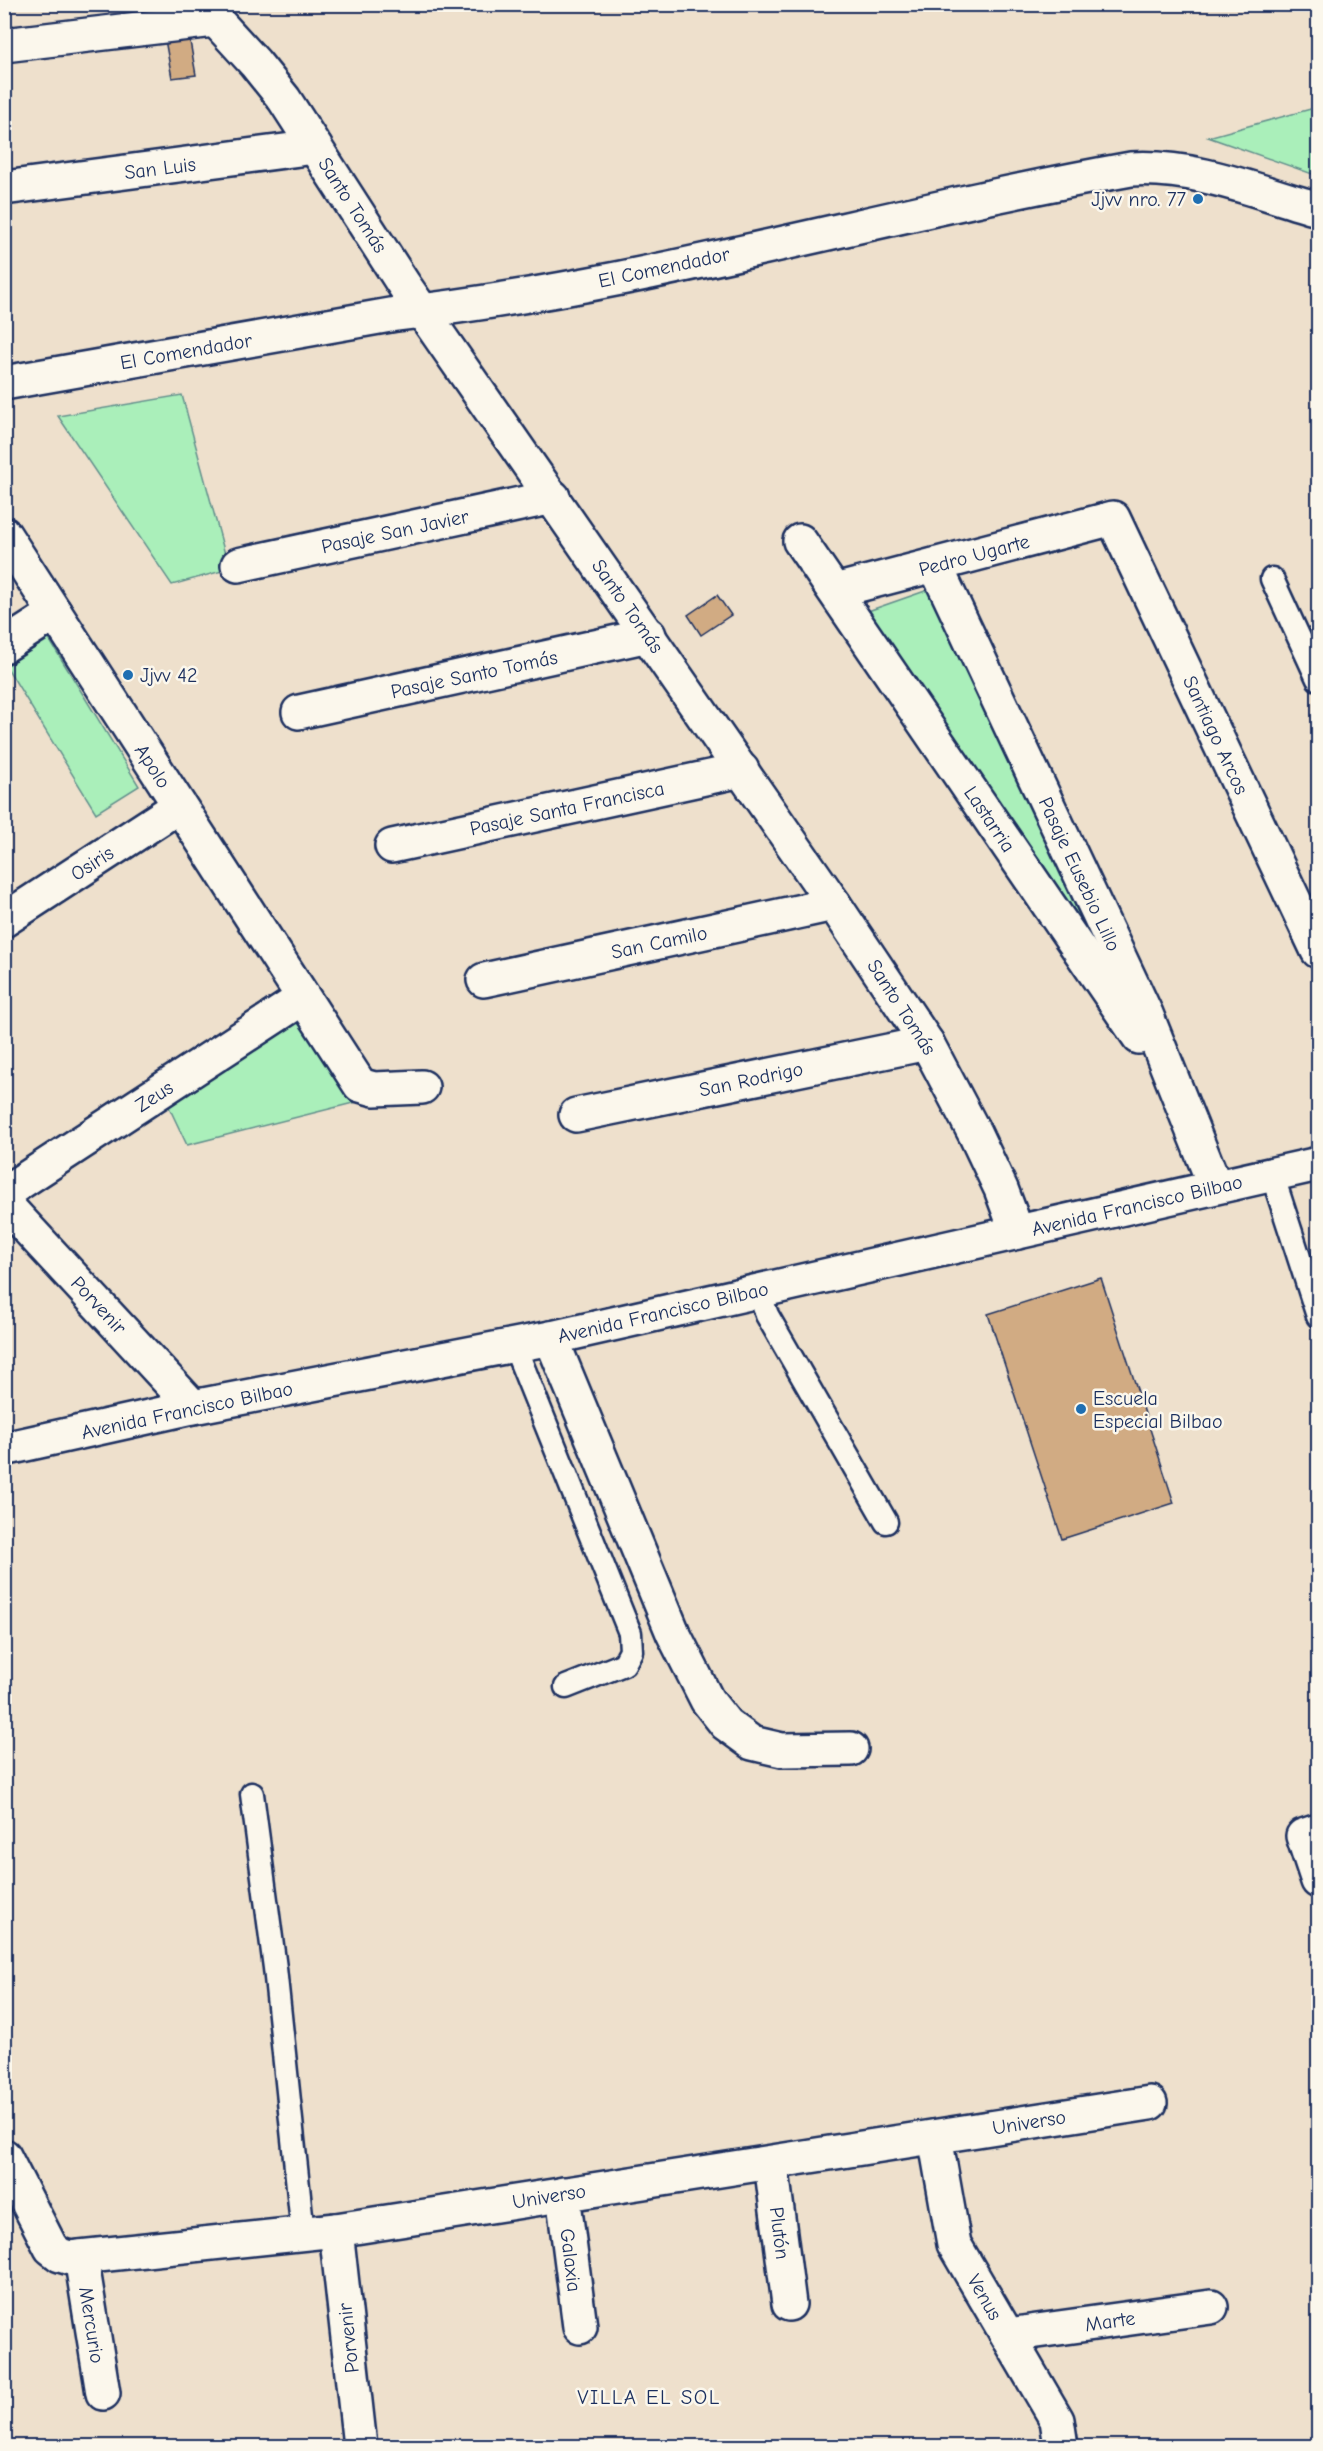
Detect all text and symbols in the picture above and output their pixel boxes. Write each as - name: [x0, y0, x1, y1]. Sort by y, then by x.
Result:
- street label: San Luis: [123, 153, 197, 184]
- street label: Santo Tomás: [313, 153, 392, 257]
- place label: Jjvv nro. 77: [1091, 188, 1187, 211]
- marker: Jjvv nro. 77: [1191, 192, 1205, 206]
- street label: El Comendador: [596, 242, 732, 293]
- street label: El Comendador: [118, 329, 254, 374]
- street label: Pasaje San Javier: [319, 505, 471, 558]
- street label: Pedro Ugarte: [916, 530, 1032, 581]
- street label: Santo Tomás: [587, 555, 668, 658]
- street label: Pasaje Santo Tomás: [389, 646, 560, 703]
- place label: Jjvv 42: [140, 664, 197, 687]
- marker: Jjvv 42: [121, 668, 135, 682]
- street label: Santiago Arcos: [1178, 672, 1253, 798]
- street label: Apolo: [130, 740, 175, 793]
- street label: Pasaje Santa Francisca: [468, 777, 666, 840]
- street label: Lastarria: [959, 782, 1020, 857]
- street label: Pasaje Eusebio Lillo: [1034, 793, 1125, 955]
- street label: Osiris: [66, 841, 118, 886]
- street label: San Camilo: [609, 921, 709, 964]
- street label: Santo Tomás: [862, 955, 941, 1059]
- street label: San Rodrigo: [697, 1057, 805, 1102]
- street label: Zeus: [131, 1076, 177, 1117]
- street label: Avenida Francisco Bilbao: [1030, 1170, 1245, 1241]
- street label: Porvenir: [66, 1272, 131, 1339]
- street label: Avenida Francisco Bilbao: [556, 1277, 771, 1348]
- street label: Avenida Francisco Bilbao: [79, 1377, 295, 1444]
- place label: Escuela Especial Bilbao: [1093, 1387, 1223, 1433]
- marker: Escuela Especial Bilbao: [1074, 1402, 1088, 1416]
- street label: Universo: [991, 2105, 1068, 2140]
- street label: Universo: [511, 2179, 588, 2214]
- street label: Plutón: [765, 2206, 794, 2261]
- street label: Galaxia: [555, 2227, 586, 2293]
- street label: Venus: [962, 2270, 1007, 2324]
- street label: Mercurio: [74, 2285, 109, 2365]
- street label: Porvenir: [333, 2302, 364, 2374]
- street label: Marte: [1084, 2307, 1137, 2336]
- district label: VILLA EL SOL: [577, 2385, 721, 2409]

